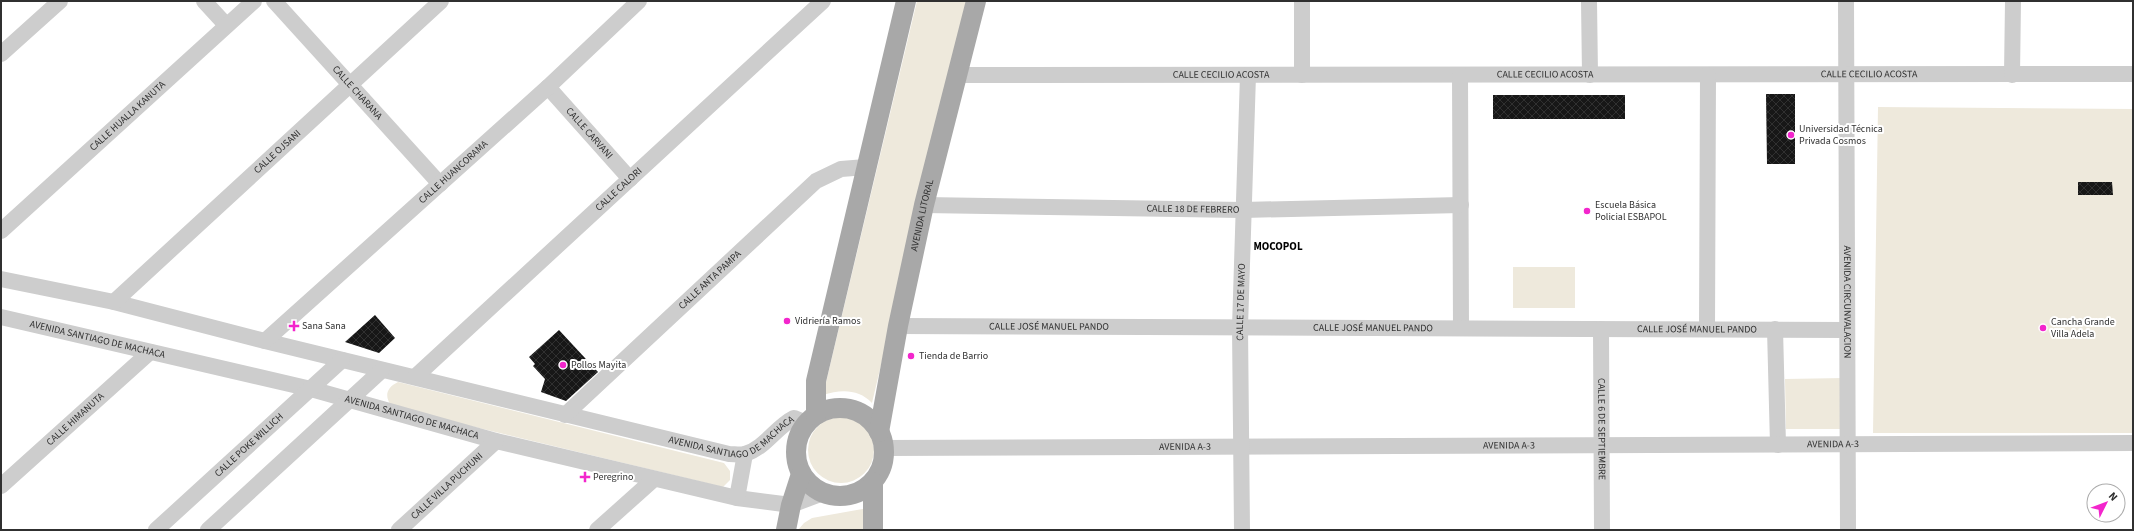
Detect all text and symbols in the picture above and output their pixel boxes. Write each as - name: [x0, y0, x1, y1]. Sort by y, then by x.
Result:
- street label: CALLE CHARANA: [329, 63, 386, 123]
- street label: CALLE CECILIO ACOSTA: [1497, 67, 1594, 82]
- street label: CALLE CECILIO ACOSTA: [1821, 67, 1918, 81]
- street label: CALLE CECILIO ACOSTA: [1173, 68, 1270, 82]
- street label: CALLE HUALLA KANUTA: [87, 77, 169, 154]
- street label: CALLE CARVANI: [563, 104, 616, 162]
- place label: Universidad Técnica Privada Cosmos: [1799, 122, 1883, 148]
- street label: CALLE OJSANI: [251, 126, 304, 177]
- marker: Universidad Técnica Privada Cosmos: [1786, 130, 1796, 140]
- street label: CALLE HUANCORAMA: [416, 137, 491, 207]
- street label: CALLE CALORI: [592, 164, 645, 214]
- street label: AVENIDA LITORAL: [907, 178, 937, 253]
- place label: Escuela Básica Policial ESBAPOL: [1595, 198, 1667, 224]
- street label: CALLE 18 DE FEBRERO: [1146, 201, 1240, 217]
- marker: Escuela Básica Policial ESBAPOL: [1582, 206, 1592, 216]
- district label: MOCOPOL: [1253, 239, 1303, 254]
- street label: AVENIDA CIRCUNVALACION: [1840, 245, 1854, 359]
- street label: CALLE ANTA PAMPA: [675, 247, 745, 313]
- street label: CALLE 17 DE MAYO: [1233, 263, 1249, 341]
- place label: Vidriería Ramos: [795, 314, 861, 328]
- place label: Cancha Grande Villa Adela: [2051, 315, 2115, 341]
- marker: Vidriería Ramos: [782, 316, 792, 326]
- street label: AVENIDA SANTIAGO DE MACHACA: [28, 317, 167, 362]
- place label: Sana Sana: [302, 319, 346, 333]
- street label: CALLE JOSÉ MANUEL PANDO: [989, 319, 1109, 334]
- marker: Sana Sana: [289, 321, 299, 331]
- street label: CALLE JOSÉ MANUEL PANDO: [1313, 321, 1433, 335]
- street label: CALLE JOSÉ MANUEL PANDO: [1637, 322, 1757, 337]
- marker: Cancha Grande Villa Adela: [2038, 323, 2048, 333]
- place label: Tienda de Barrio: [919, 349, 988, 363]
- marker: Tienda de Barrio: [906, 351, 916, 361]
- place label: Pollos Mayita: [571, 358, 626, 372]
- marker: Pollos Mayita: [558, 360, 568, 370]
- street label: CALLE 6 DE SEPTIEMBRE: [1594, 378, 1609, 480]
- street label: CALLE HIMANUTA: [43, 389, 108, 449]
- street label: AVENIDA SANTIAGO DE MACHACA: [343, 392, 481, 443]
- street label: CALLE POKE WILLICH: [212, 410, 286, 480]
- street label: AVENIDA SANTIAGO DE MACHACA: [667, 412, 797, 462]
- street label: AVENIDA A-3: [1807, 437, 1859, 451]
- street label: AVENIDA A-3: [1483, 438, 1535, 453]
- street label: AVENIDA A-3: [1159, 440, 1211, 454]
- street label: CALLE VILLA PUCHUNI: [408, 449, 486, 523]
- place label: Peregrino: [593, 470, 633, 484]
- marker: Peregrino: [580, 472, 590, 482]
- north arrow: [2086, 483, 2126, 523]
- text: N: [2105, 489, 2121, 504]

